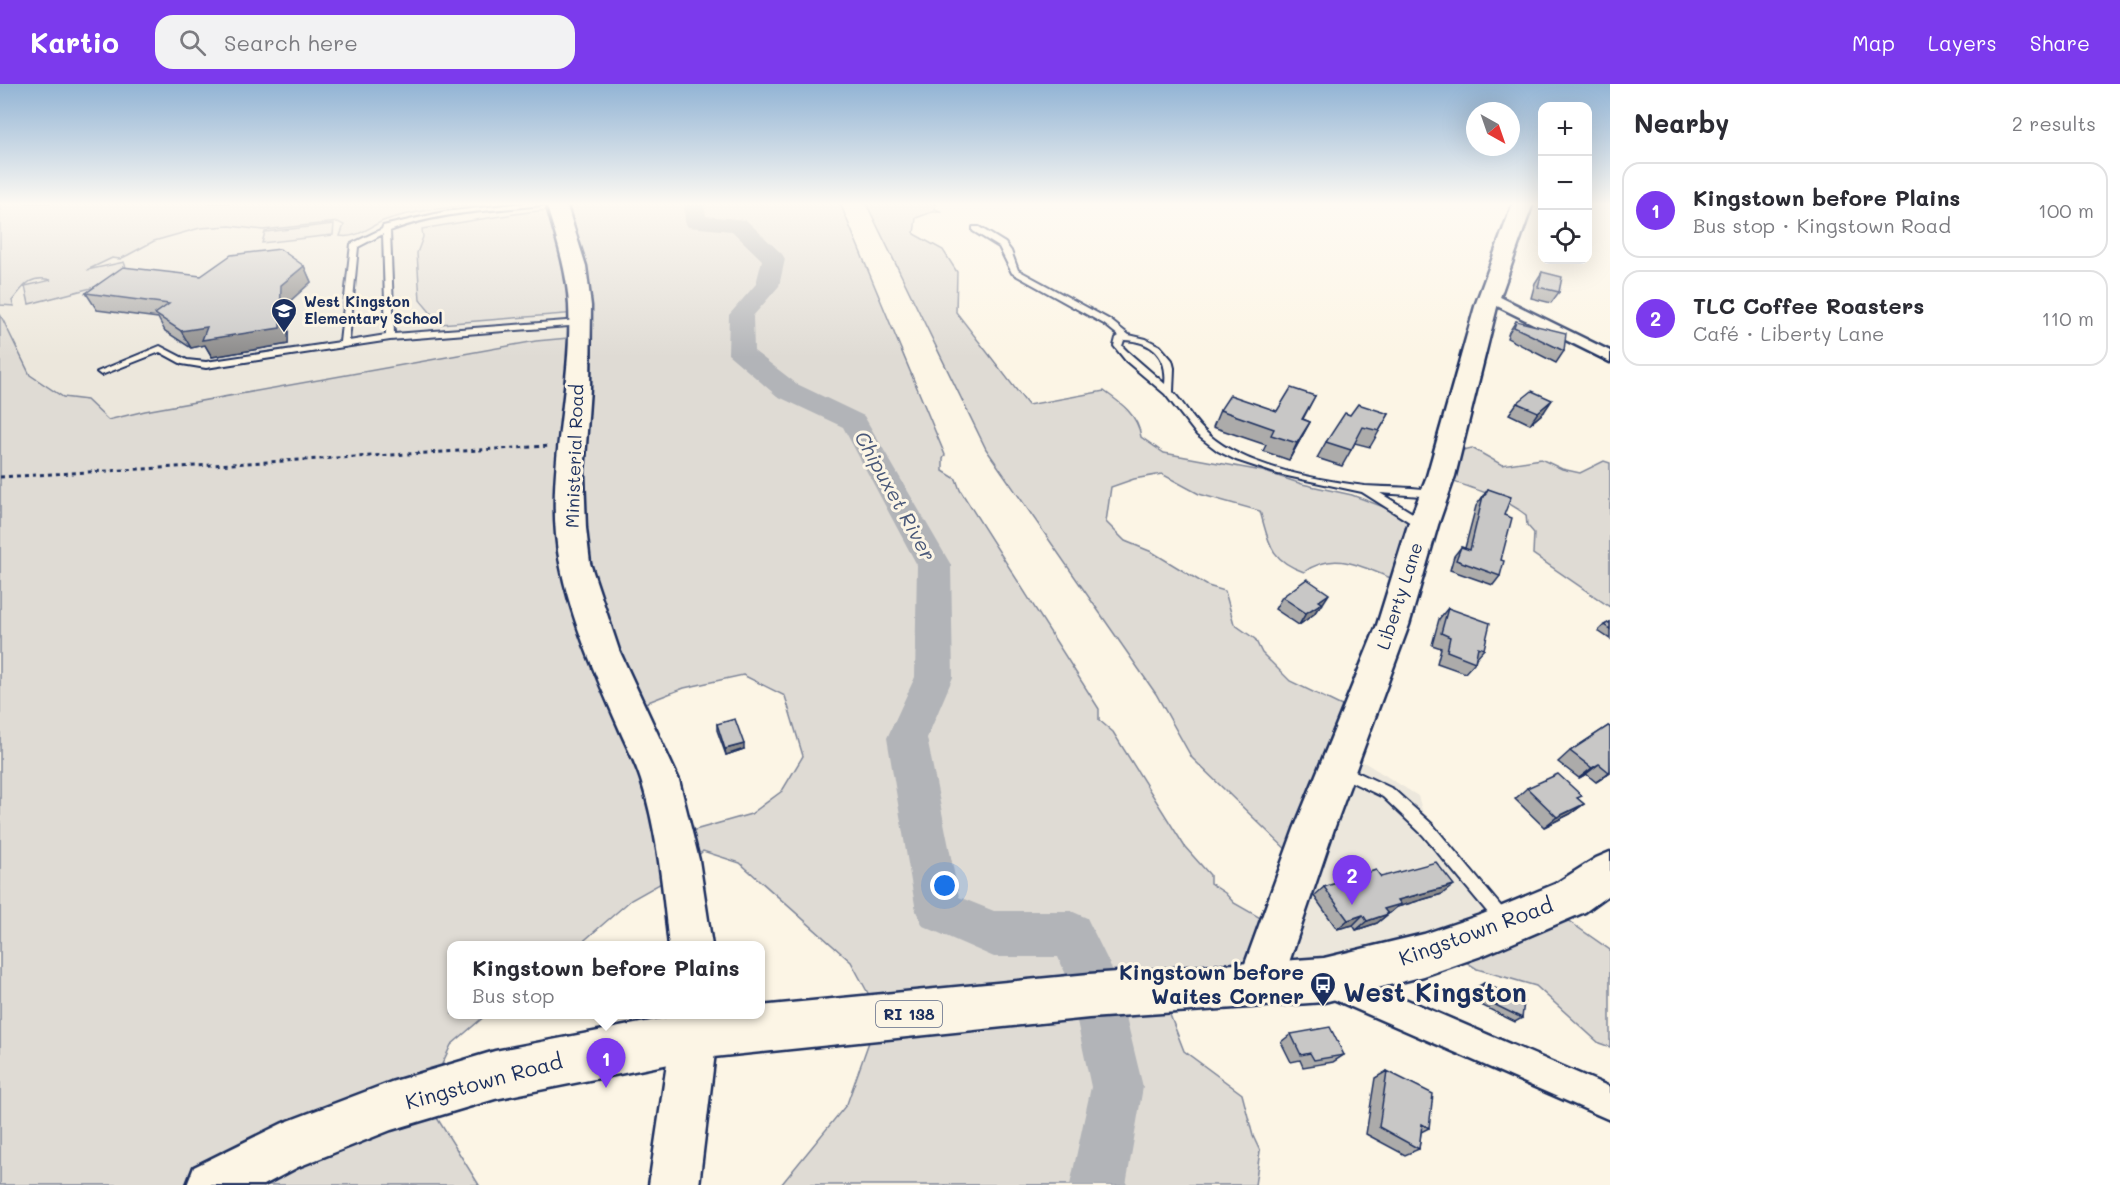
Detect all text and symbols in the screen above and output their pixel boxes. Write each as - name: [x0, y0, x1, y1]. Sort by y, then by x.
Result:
- search box: [155, 15, 575, 69]
- text: Kartio: [30, 24, 119, 60]
- icon: search: [176, 26, 209, 59]
- text: Search here: [224, 28, 358, 57]
- text: Map: [1852, 29, 1895, 56]
- text: Layers: [1928, 29, 1997, 56]
- text: Share: [2030, 29, 2090, 56]
- north arrow: [1466, 102, 1520, 156]
- map controls: [1538, 102, 1592, 264]
- button: +: [1538, 102, 1592, 156]
- text: Nearby: [1634, 106, 1729, 140]
- text: 2 results: [2012, 110, 2096, 136]
- button: −: [1538, 156, 1592, 210]
- text: Kingstown before Plains: [1693, 183, 1960, 212]
- text: 1: [1651, 197, 1660, 223]
- text: 100 m: [2038, 197, 2094, 223]
- button: locate: [1538, 210, 1592, 264]
- text: Bus stop · Kingstown Road: [1693, 212, 1951, 238]
- place label: West Kingston Elementary School: [304, 291, 443, 328]
- text: TLC Coffee Roasters: [1693, 291, 1924, 320]
- school or university icon: West Kingston Elementary School: [269, 296, 299, 334]
- text: 2: [1650, 305, 1661, 331]
- text: 110 m: [2041, 305, 2094, 331]
- text: Café · Liberty Lane: [1693, 320, 1885, 346]
- street label: Ministerial Road: [559, 384, 589, 528]
- water label: Chipuxet River: [849, 426, 942, 565]
- street label: Liberty Lane: [1370, 539, 1428, 652]
- pin: 2: [1332, 856, 1372, 905]
- your location: [930, 871, 959, 900]
- street label: Kingstown Road: [1395, 890, 1556, 971]
- popup: [447, 941, 765, 1019]
- text: Kingstown before Plains: [472, 953, 740, 982]
- place label: Kingstown before Waites Corner: [1119, 958, 1304, 1009]
- bus stop icon: Kingstown before Waites Corner: [1308, 970, 1338, 1008]
- district label: West Kingston: [1343, 975, 1527, 1009]
- text: Bus stop: [472, 982, 555, 1008]
- road number: RI 138: [876, 1001, 942, 1027]
- pin: 1: [586, 1038, 626, 1088]
- street label: Kingstown Road: [402, 1047, 565, 1115]

